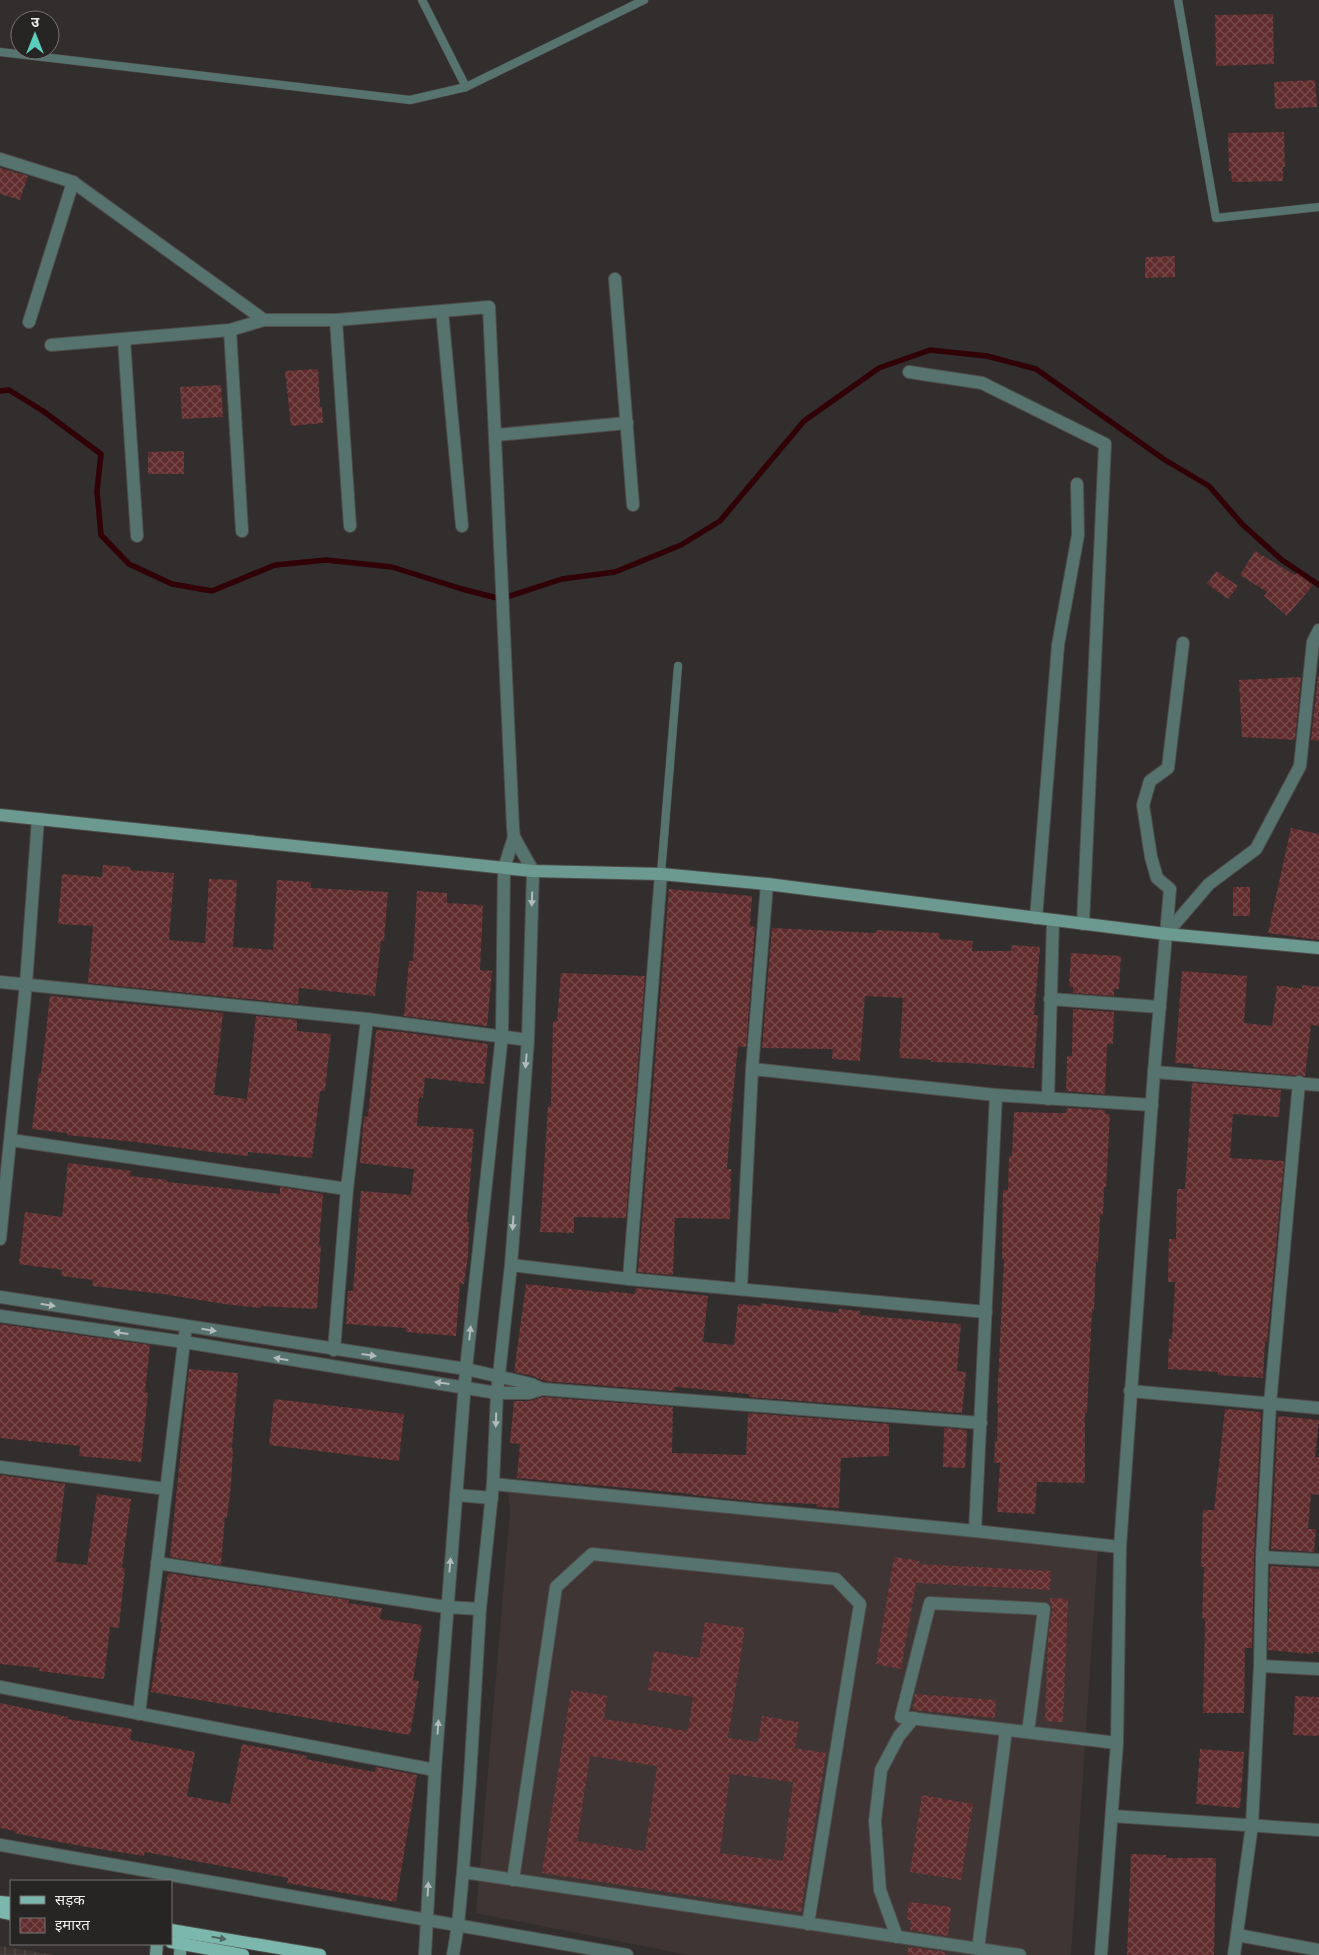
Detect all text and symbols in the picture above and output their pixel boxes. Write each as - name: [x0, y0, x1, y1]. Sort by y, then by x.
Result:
- north arrow: [10, 10, 60, 60]
- text: उ: [31, 13, 40, 31]
- one-way arrow: [528, 891, 536, 907]
- one-way arrow: [522, 1053, 530, 1069]
- one-way arrow: [509, 1215, 517, 1231]
- one-way arrow: [41, 1301, 57, 1309]
- one-way arrow: [466, 1325, 474, 1341]
- one-way arrow: [201, 1326, 217, 1334]
- one-way arrow: [112, 1329, 128, 1337]
- one-way arrow: [362, 1351, 378, 1359]
- one-way arrow: [273, 1354, 289, 1362]
- one-way arrow: [433, 1379, 449, 1387]
- one-way arrow: [492, 1412, 500, 1428]
- one-way arrow: [446, 1556, 454, 1572]
- one-way arrow: [434, 1718, 442, 1734]
- legend: [10, 1880, 172, 1945]
- one-way arrow: [424, 1881, 432, 1897]
- text: सड़क: [55, 1890, 85, 1909]
- text: इमारत: [55, 1915, 90, 1934]
- one-way arrow: [212, 1934, 228, 1942]

